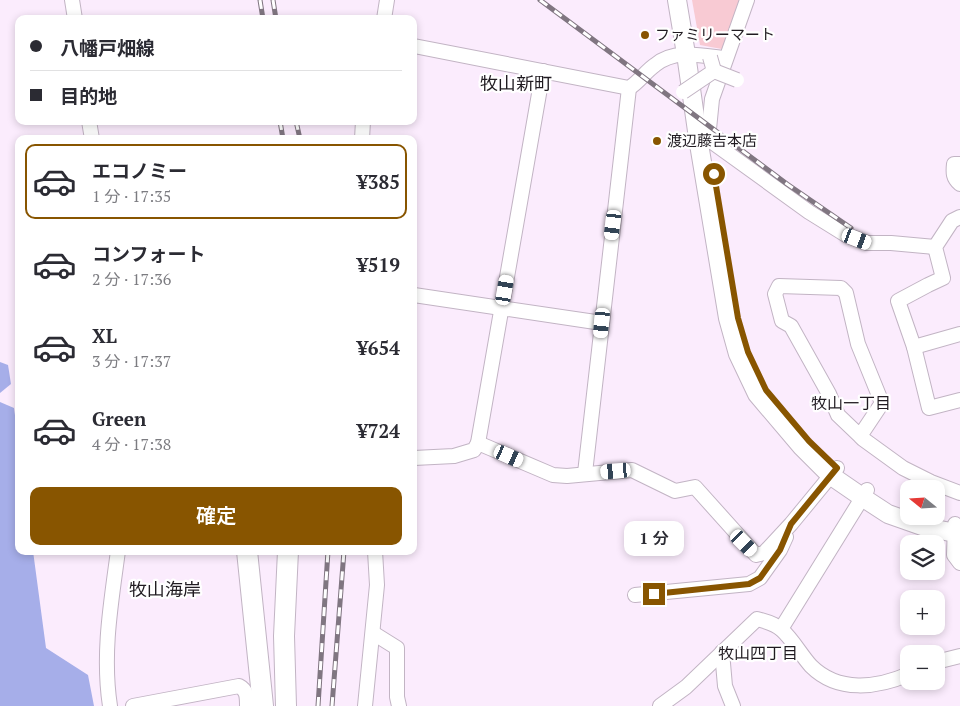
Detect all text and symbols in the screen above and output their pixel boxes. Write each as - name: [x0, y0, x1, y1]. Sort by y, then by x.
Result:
- place label: ファミリーマート: [655, 24, 775, 44]
- marker: ファミリーマート: [639, 29, 651, 41]
- text: 八幡戸畑線: [60, 35, 155, 60]
- district label: 牧山新町: [480, 71, 552, 95]
- text: 目的地: [60, 83, 117, 108]
- place label: 渡辺藤吉本店: [667, 130, 757, 150]
- marker: 渡辺藤吉本店: [651, 135, 663, 147]
- text: エコノミー: [92, 158, 187, 183]
- icon: car: [32, 159, 77, 204]
- route start: [703, 163, 725, 185]
- text: ¥385: [357, 169, 400, 194]
- text: 1 分 · 17:35: [92, 185, 171, 207]
- car: [603, 209, 622, 241]
- car: [840, 227, 873, 251]
- text: コンフォート: [92, 241, 205, 266]
- icon: car: [32, 242, 77, 287]
- text: ¥519: [357, 252, 400, 277]
- text: 2 分 · 17:36: [92, 268, 171, 290]
- car: [495, 274, 514, 306]
- car: [592, 307, 611, 339]
- text: XL: [92, 323, 117, 348]
- icon: car: [32, 325, 77, 370]
- text: ¥654: [357, 335, 400, 360]
- text: 3 分 · 17:37: [92, 350, 171, 372]
- district label: 牧山一丁目: [811, 392, 891, 414]
- text: Green: [92, 406, 146, 431]
- icon: car: [32, 408, 77, 453]
- text: ¥724: [357, 418, 400, 443]
- text: 4 分 · 17:38: [92, 433, 171, 455]
- car: [492, 443, 525, 469]
- car: [600, 462, 631, 480]
- north arrow: [900, 480, 945, 525]
- map controls: [900, 480, 945, 690]
- button: 確定: [30, 487, 402, 545]
- callout: 1 分: [624, 522, 684, 556]
- text: 1 分: [639, 527, 669, 549]
- car: [728, 527, 759, 559]
- button: layers: [900, 535, 945, 580]
- district label: 牧山海岸: [129, 577, 201, 601]
- route end: [643, 583, 665, 605]
- button: +: [900, 590, 945, 635]
- district label: 牧山四丁目: [718, 642, 798, 664]
- button: −: [900, 645, 945, 690]

